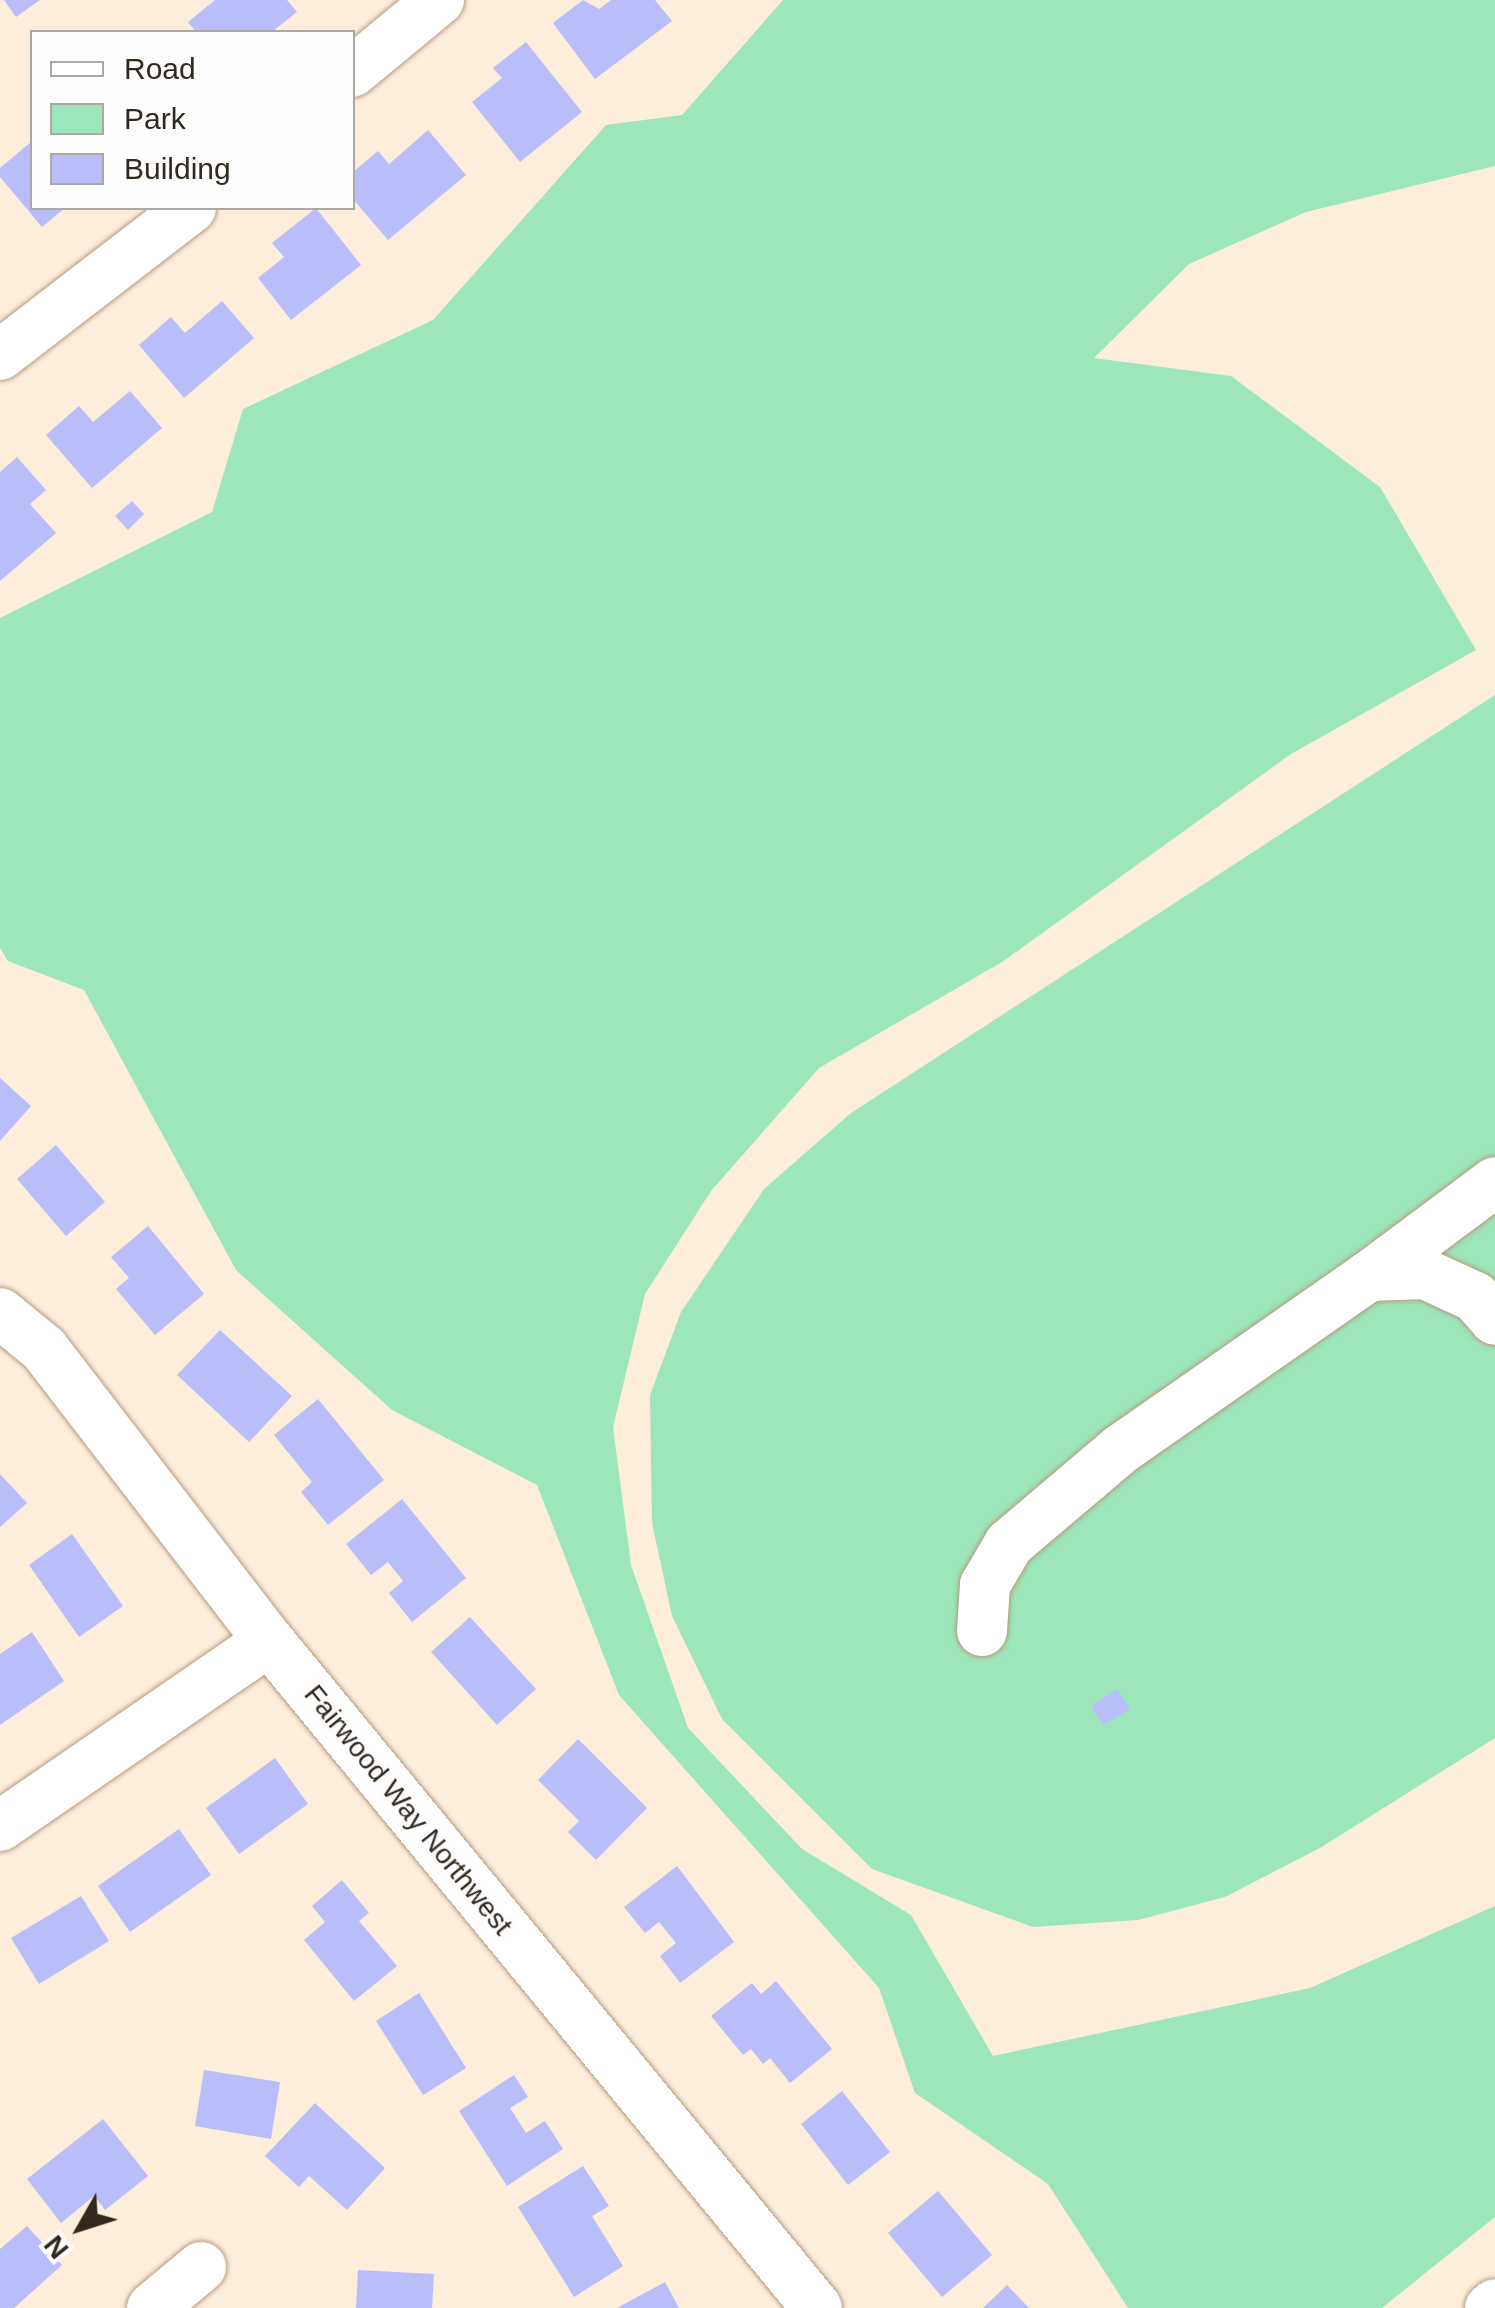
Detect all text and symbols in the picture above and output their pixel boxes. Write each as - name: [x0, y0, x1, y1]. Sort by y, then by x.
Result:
- legend: [30, 30, 355, 210]
- text: Road: [124, 52, 196, 85]
- text: Park: [124, 102, 186, 135]
- text: Building: [124, 152, 231, 185]
- street label: Fairwood Way Northwest: [297, 1678, 519, 1942]
- north arrow: [30, 2178, 130, 2278]
- text: N: [38, 2230, 75, 2265]

